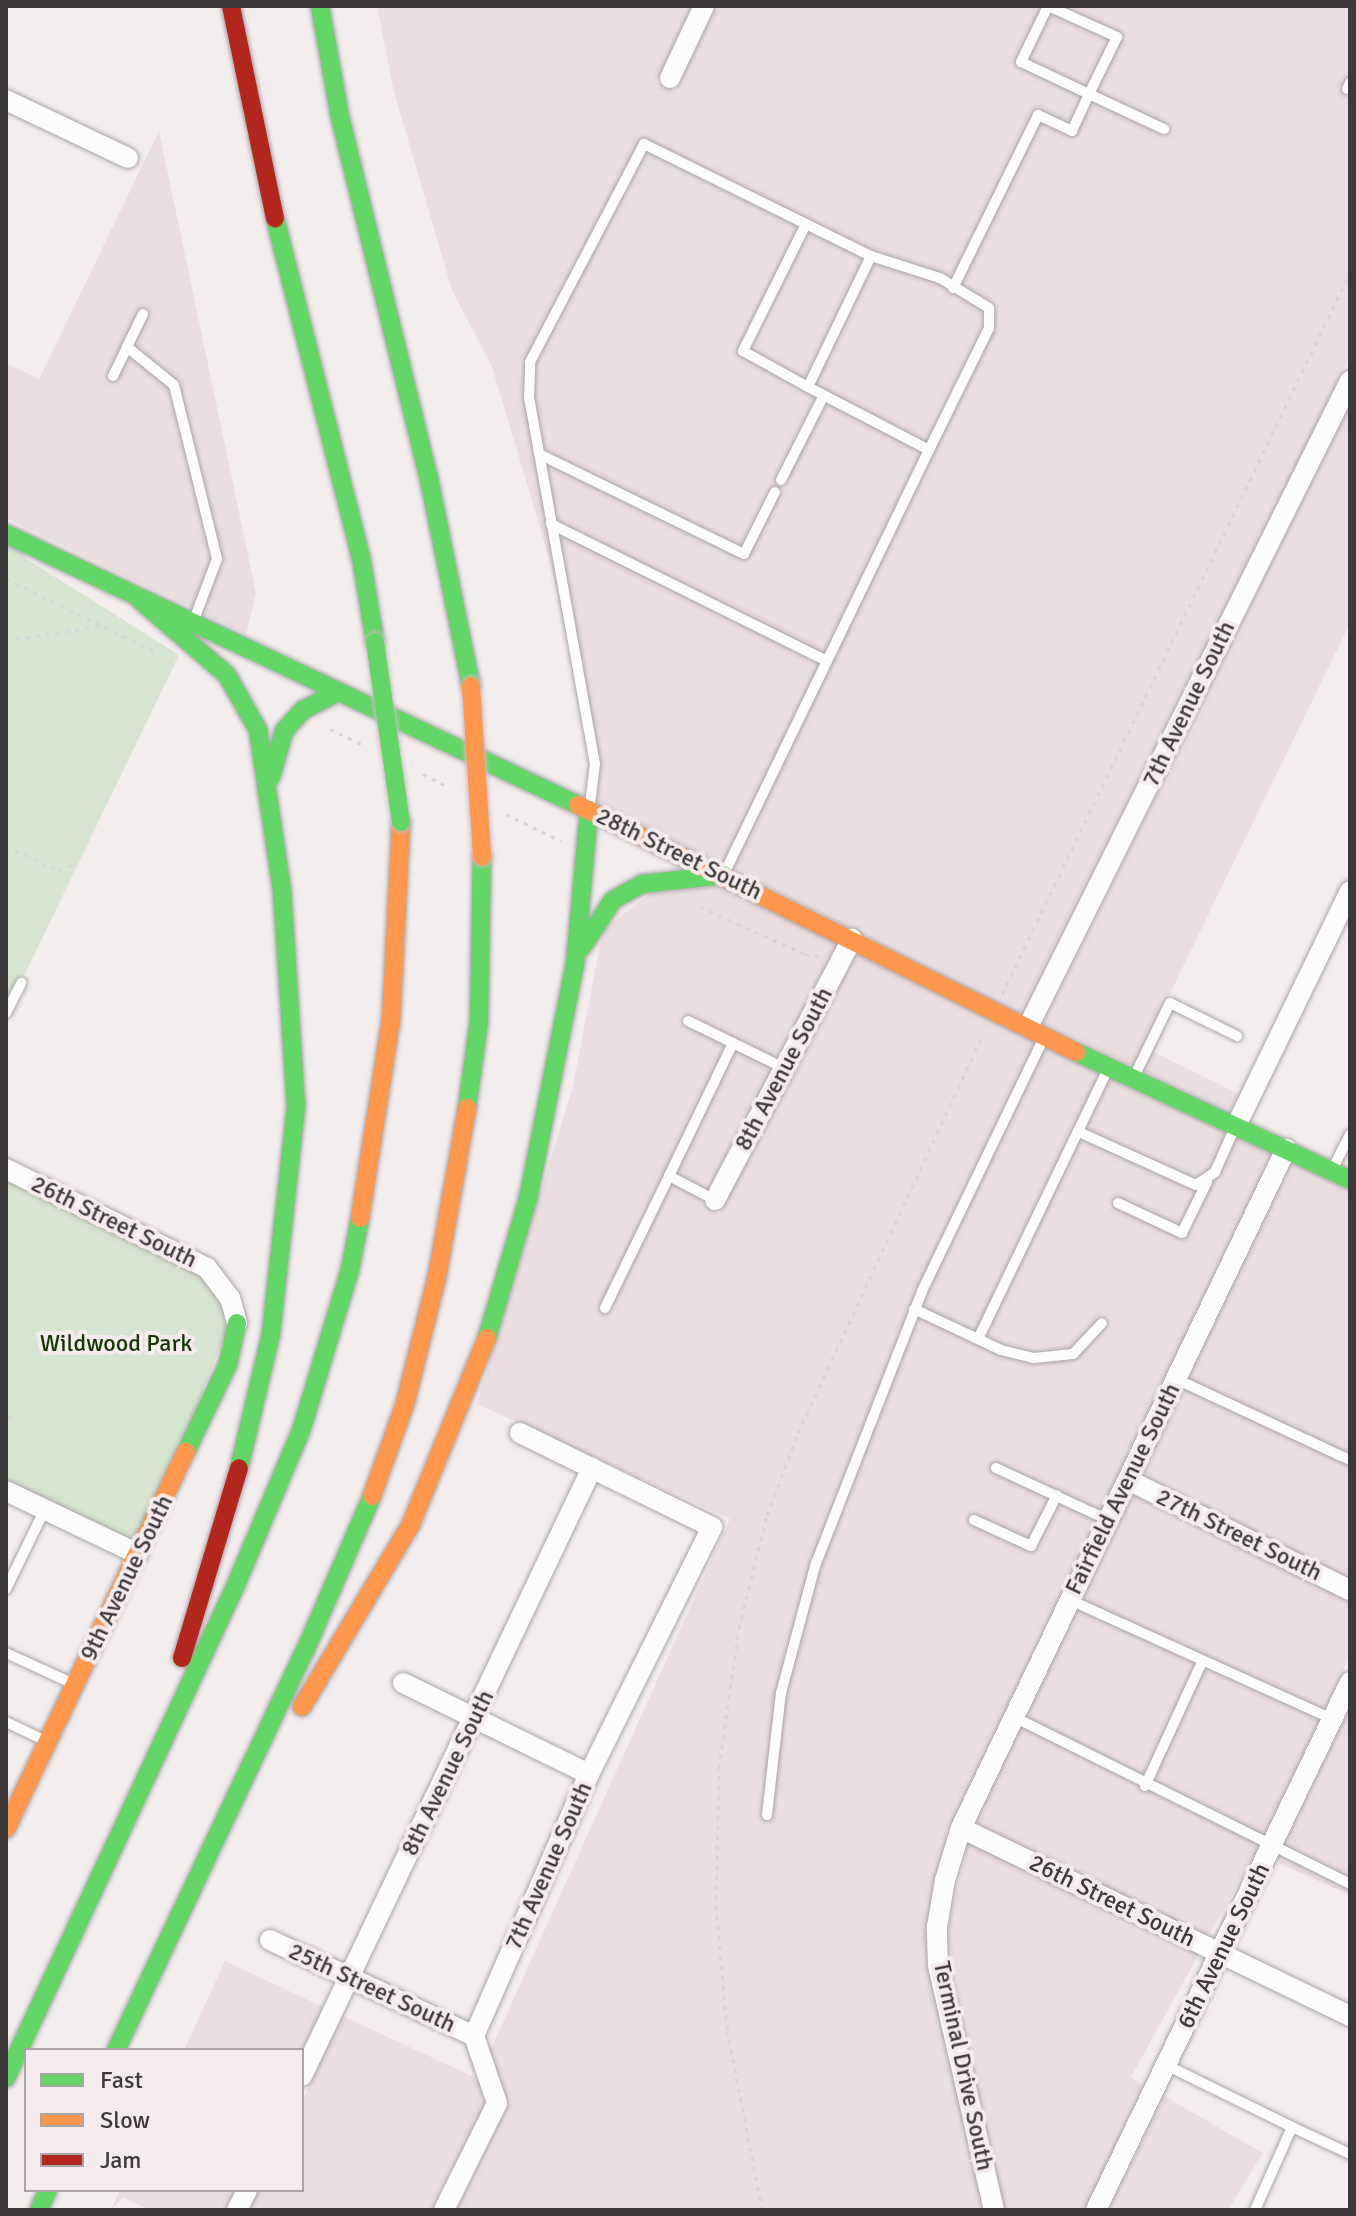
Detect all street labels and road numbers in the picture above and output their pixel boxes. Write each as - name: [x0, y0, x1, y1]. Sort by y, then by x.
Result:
- street label: 7th Avenue South: [1137, 617, 1241, 791]
- street label: 28th Street South: [591, 801, 767, 907]
- street label: 8th Avenue South: [729, 983, 839, 1155]
- street label: 26th Street South: [26, 1169, 202, 1275]
- street label: Fairfield Avenue South: [1059, 1379, 1187, 1599]
- street label: 27th Street South: [1151, 1482, 1327, 1588]
- street label: 9th Avenue South: [75, 1491, 179, 1665]
- street label: 8th Avenue South: [396, 1686, 500, 1860]
- street label: 7th Avenue South: [499, 1778, 599, 1954]
- street label: 26th Street South: [1024, 1848, 1200, 1954]
- street label: 6th Avenue South: [1172, 1859, 1276, 2033]
- street label: 25th Street South: [284, 1937, 460, 2039]
- street label: Terminal Drive South: [927, 1959, 999, 2173]

